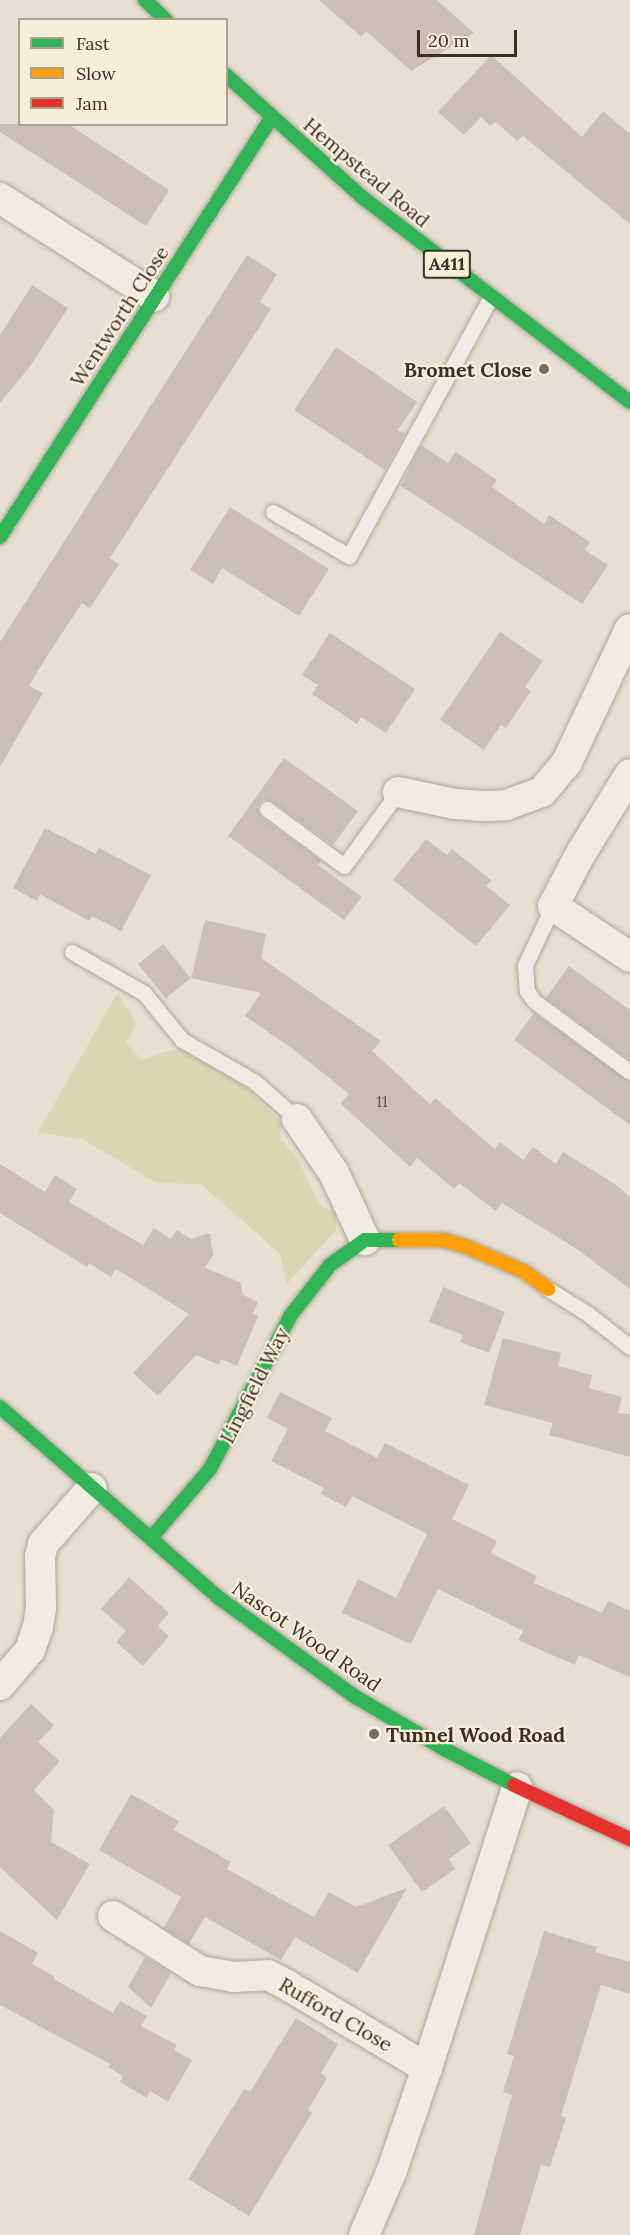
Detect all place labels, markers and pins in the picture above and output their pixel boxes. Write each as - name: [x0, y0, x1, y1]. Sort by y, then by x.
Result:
- place label: Bromet Close: [404, 357, 532, 381]
- marker: Bromet Close: [537, 362, 551, 376]
- place label: Tunnel Wood Road: [386, 1722, 565, 1746]
- marker: Tunnel Wood Road: [367, 1727, 381, 1741]

